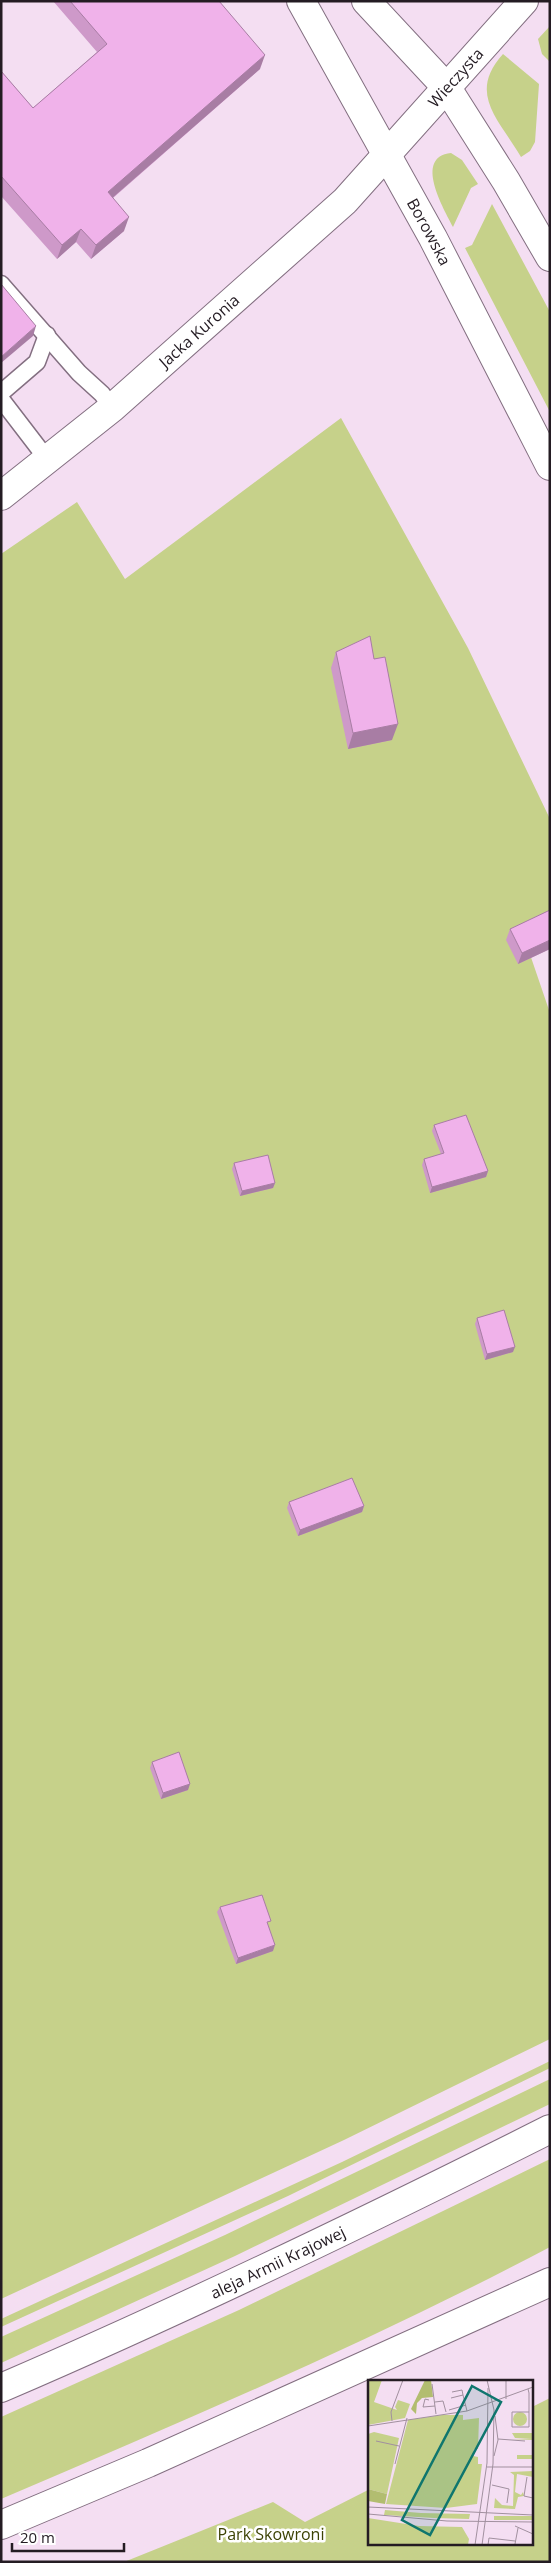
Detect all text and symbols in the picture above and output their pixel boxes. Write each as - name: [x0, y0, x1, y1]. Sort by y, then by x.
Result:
- street label: Wieczysta: [423, 43, 488, 112]
- street label: Borowska: [402, 194, 456, 269]
- street label: Jacka Kuronia: [152, 289, 244, 374]
- street label: aleja Armii Krajowej: [207, 2221, 349, 2304]
- inset map: [368, 2380, 534, 2546]
- scale bar: [12, 2520, 125, 2552]
- park label: Park Skowroni: [218, 2523, 324, 2545]
- text: 20 m: [20, 2527, 55, 2547]

